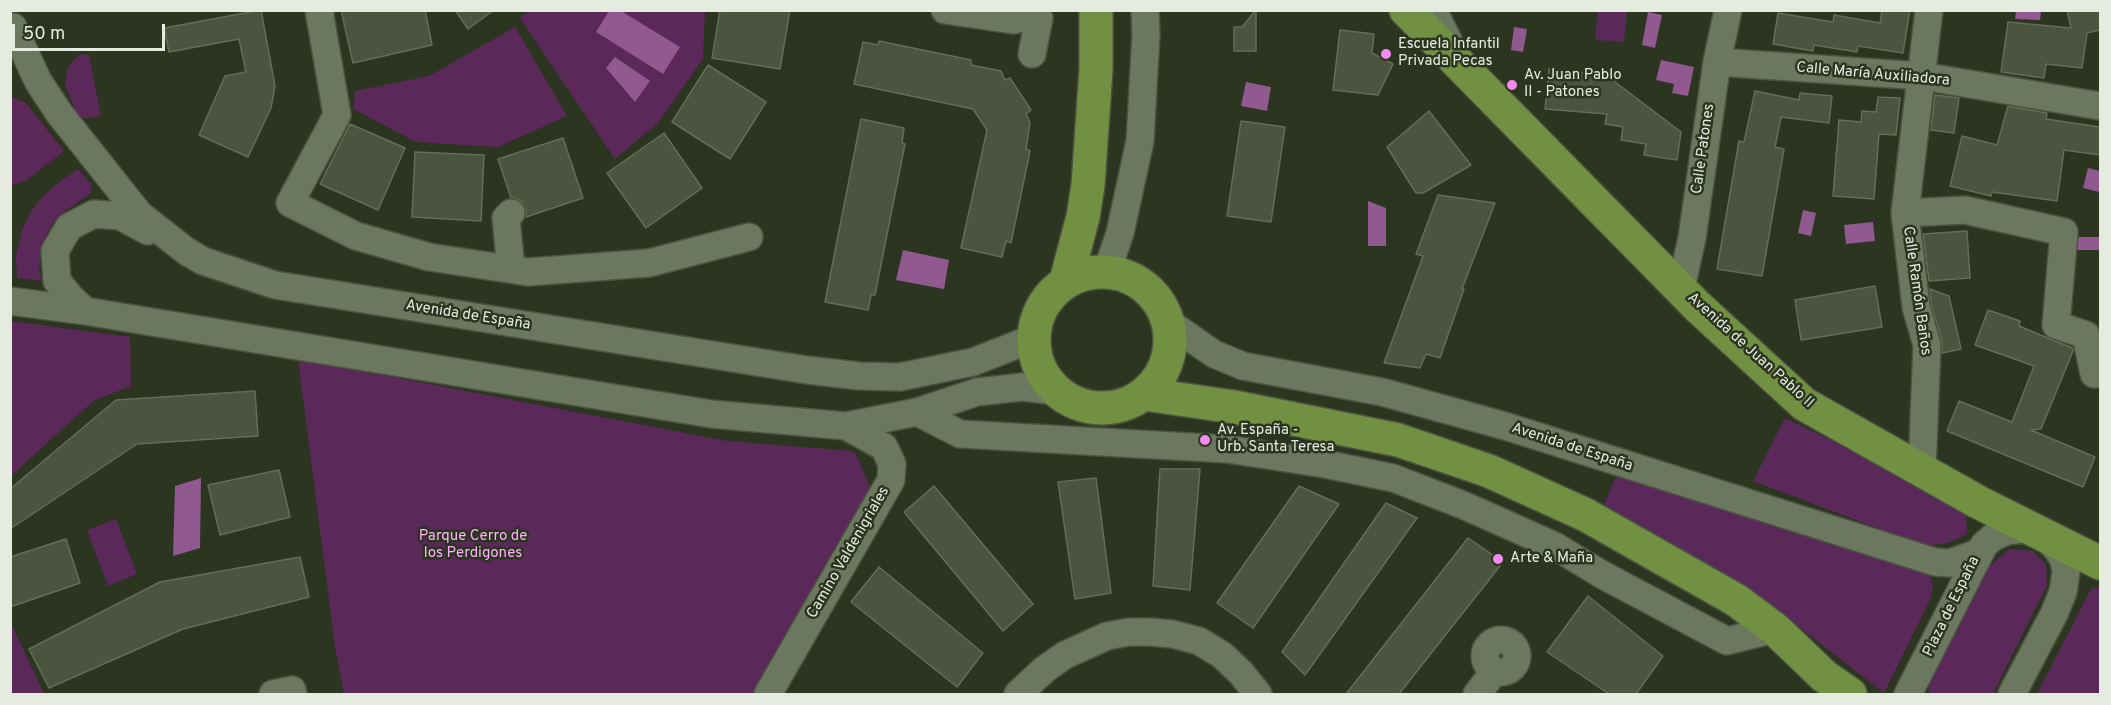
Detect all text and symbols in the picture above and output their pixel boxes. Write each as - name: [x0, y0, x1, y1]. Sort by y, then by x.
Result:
- scale bar: [15, 12, 168, 50]
- text: 50 m: [23, 23, 65, 46]
- place label: Escuela Infantil Privada Pecas: [1398, 36, 1500, 71]
- marker: Escuela Infantil Privada Pecas: [1379, 47, 1393, 61]
- street label: Calle María Auxiliadora: [1795, 59, 1951, 91]
- place label: Av. Juan Pablo II - Patones: [1524, 67, 1622, 102]
- marker: Av. Juan Pablo II - Patones: [1505, 78, 1519, 92]
- street label: Calle Patones: [1689, 103, 1719, 195]
- street label: Calle Ramón Baños: [1898, 225, 1934, 357]
- street label: Avenida de Juan Pablo II: [1683, 289, 1817, 413]
- street label: Avenida de España: [404, 297, 532, 335]
- street label: Avenida de España: [1509, 420, 1635, 476]
- place label: Av. España - Urb. Santa Teresa: [1217, 422, 1334, 457]
- marker: Av. España - Urb. Santa Teresa: [1198, 433, 1212, 447]
- street label: Camino Valdenigriales: [804, 484, 894, 622]
- park label: Parque Cerro de los Perdigones: [419, 528, 527, 563]
- place label: Arte & Maña: [1510, 550, 1593, 568]
- marker: Arte & Maña: [1491, 552, 1505, 566]
- street label: Plaza de España: [1920, 554, 1984, 660]

